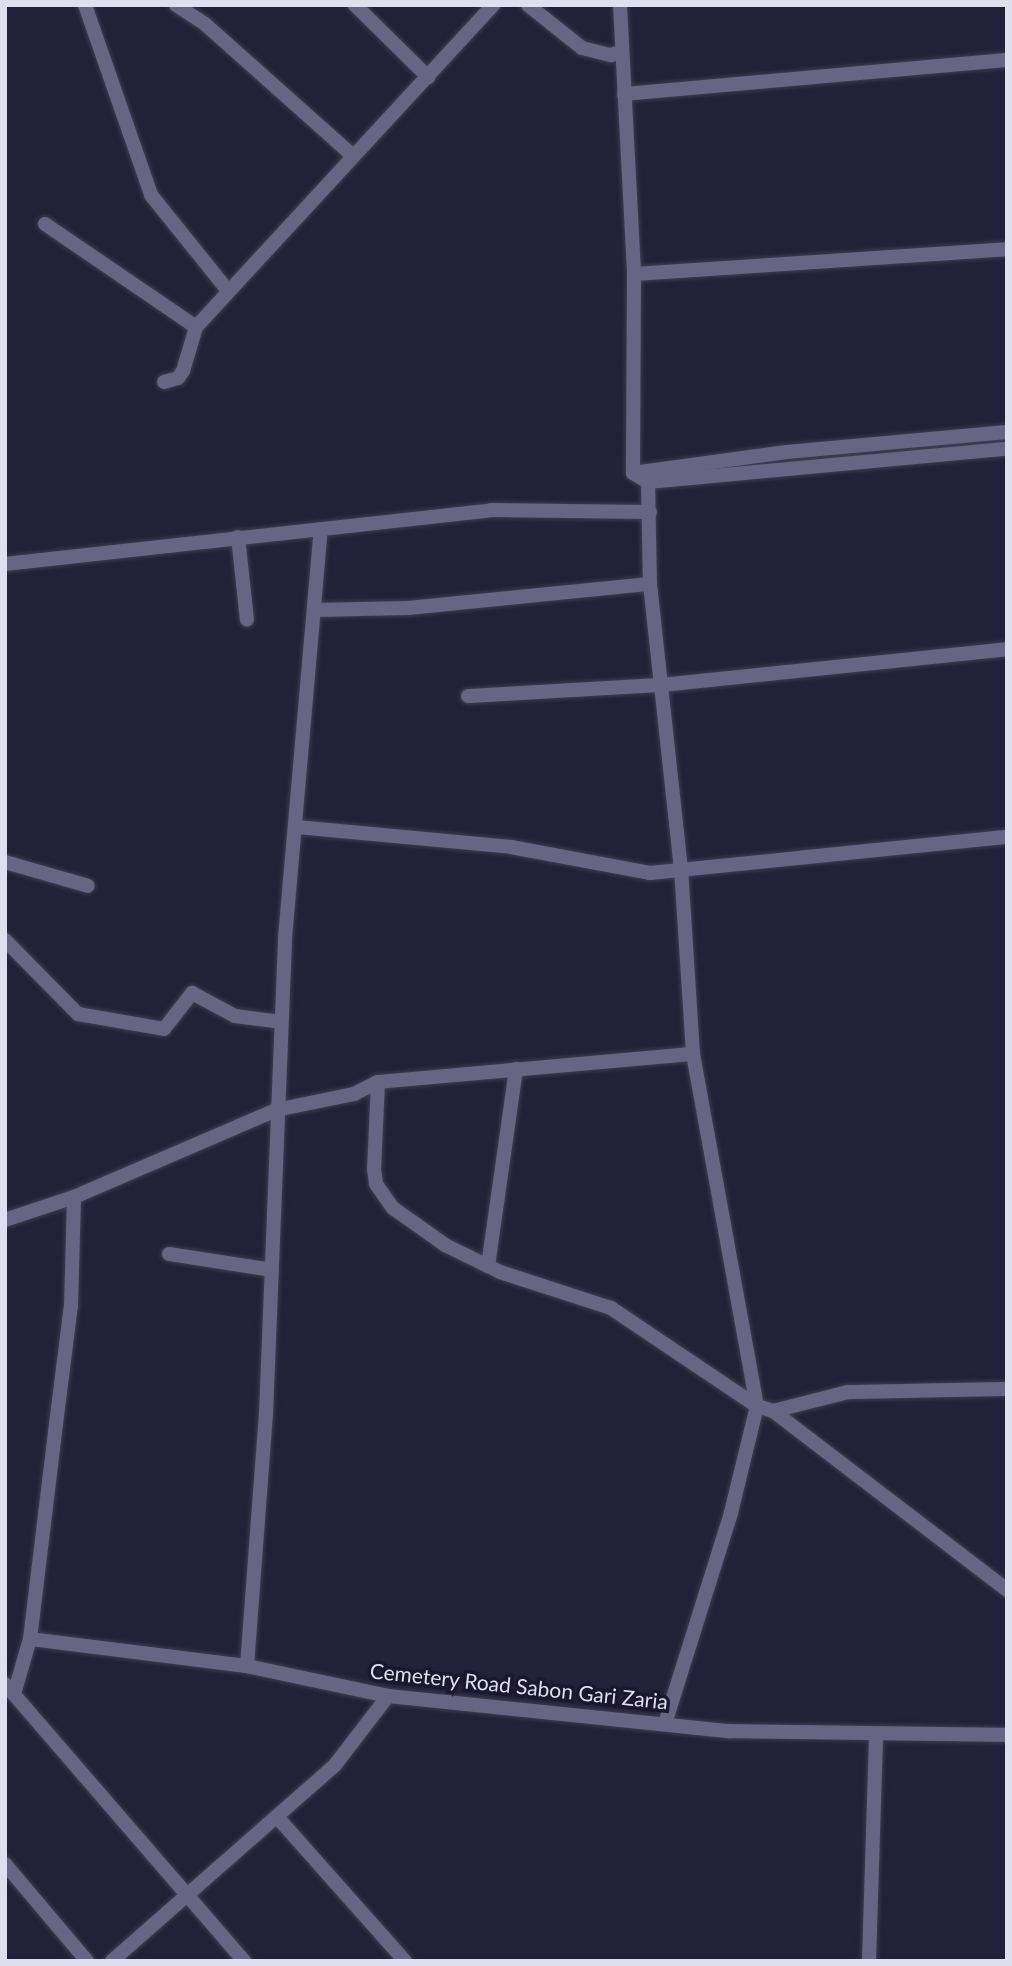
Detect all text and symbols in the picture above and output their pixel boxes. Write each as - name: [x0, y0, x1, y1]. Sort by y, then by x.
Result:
- street label: Cemetery Road Sabon Gari Zaria: [369, 1658, 669, 1714]

